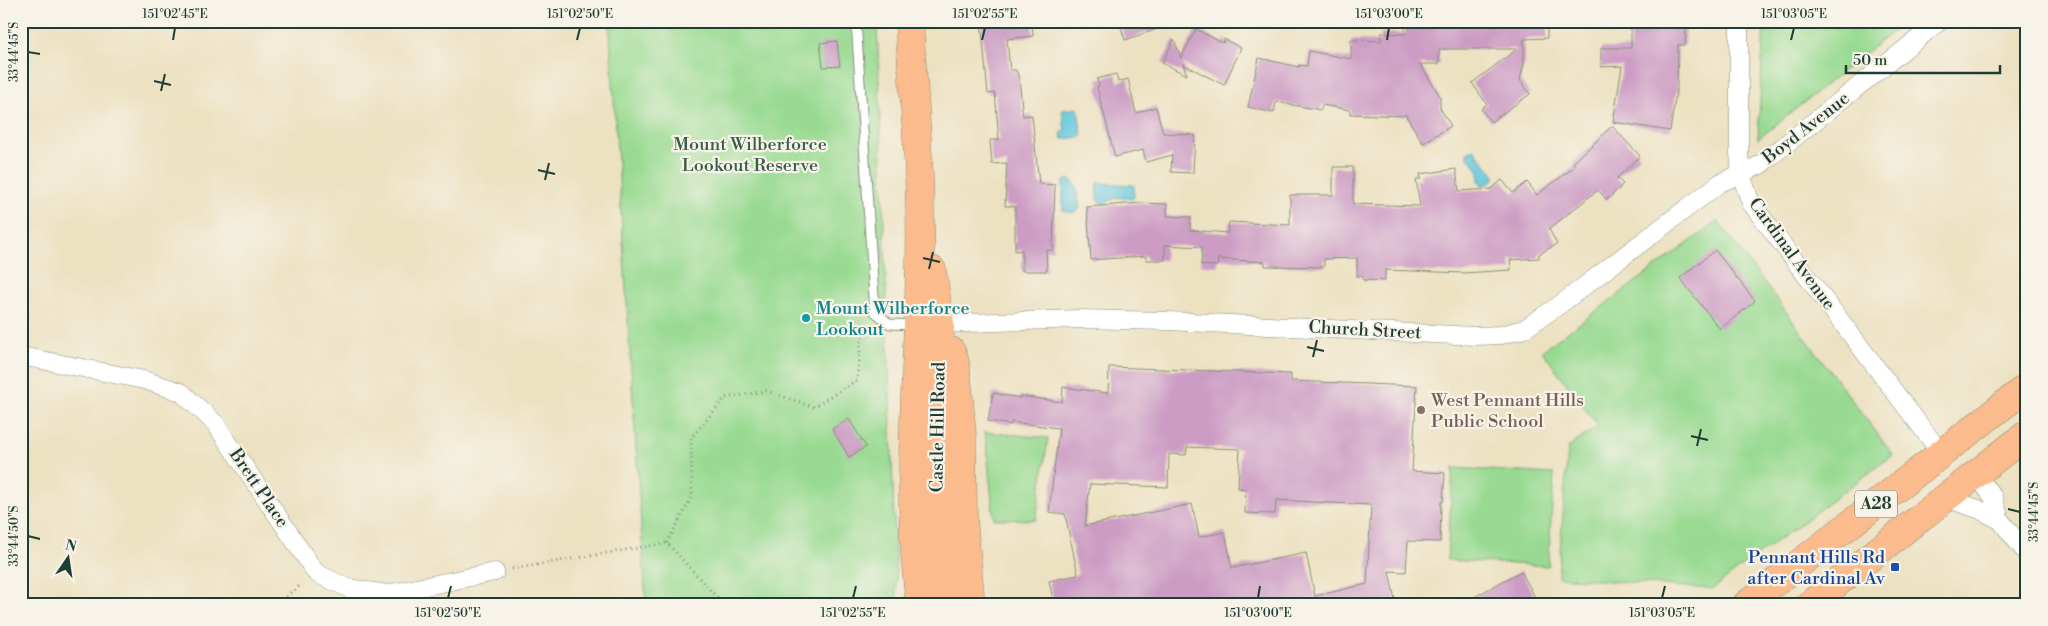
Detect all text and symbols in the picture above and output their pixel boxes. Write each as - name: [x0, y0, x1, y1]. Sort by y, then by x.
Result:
- text: 151°02'45"E: [142, 7, 208, 22]
- text: 151°02'50"E: [547, 7, 613, 22]
- text: 151°02'55"E: [953, 7, 1017, 22]
- text: 151°03'00"E: [1355, 7, 1423, 22]
- text: 151°03'05"E: [1761, 7, 1827, 22]
- text: 33°44'45"S: [7, 22, 22, 82]
- scale bar: [1846, 42, 1999, 74]
- text: 50 m: [1853, 51, 1887, 70]
- street label: Boyd Avenue: [1757, 87, 1854, 170]
- park label: Mount Wilberforce Lookout Reserve: [673, 133, 827, 177]
- street label: Cardinal Avenue: [1743, 193, 1841, 315]
- place label: Mount Wilberforce Lookout: [816, 297, 970, 341]
- marker: Mount Wilberforce Lookout: [800, 312, 812, 324]
- street label: Church Street: [1308, 316, 1423, 344]
- street label: Castle Hill Road: [925, 361, 951, 493]
- place label: West Pennant Hills Public School: [1430, 389, 1584, 433]
- marker: West Pennant Hills Public School: [1415, 404, 1427, 416]
- street label: Brett Place: [224, 443, 294, 532]
- text: 33°44'45"S: [2027, 482, 2042, 542]
- road number: A28: [1855, 490, 1897, 518]
- text: 33°44'50"S: [7, 505, 22, 567]
- north arrow: [42, 534, 92, 584]
- text: N: [63, 536, 78, 556]
- place label: Pennant Hills Rd after Cardinal Av: [1747, 546, 1886, 590]
- marker: Pennant Hills Rd after Cardinal Av: [1889, 561, 1901, 573]
- text: 151°02'50"E: [415, 606, 481, 621]
- text: 151°02'55"E: [821, 606, 885, 621]
- text: 151°03'00"E: [1224, 606, 1292, 621]
- text: 151°03'05"E: [1629, 606, 1695, 621]

